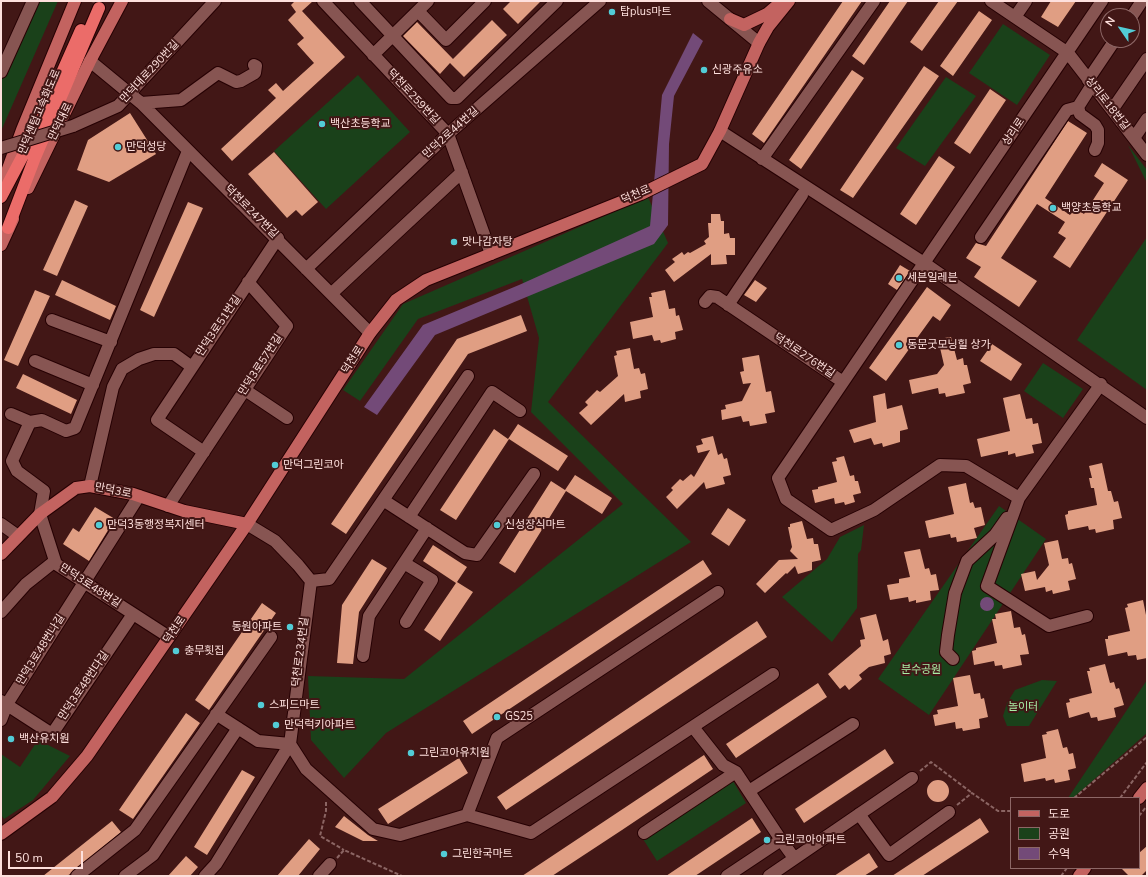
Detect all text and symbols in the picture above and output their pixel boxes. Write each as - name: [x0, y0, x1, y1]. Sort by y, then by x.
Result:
- place label: 탑plus마트: [620, 5, 671, 19]
- marker: 탑plus마트: [607, 7, 617, 17]
- north arrow: [1100, 8, 1140, 48]
- text: N: [1102, 14, 1119, 29]
- street label: 만덕대로290번길: [118, 38, 182, 106]
- place label: 신광주유소: [712, 63, 763, 77]
- marker: 신광주유소: [699, 65, 709, 75]
- street label: 덕천로259번길: [384, 67, 442, 127]
- street label: 만덕센텀고속화도로: [16, 68, 64, 156]
- street label: 상리로18번길: [1082, 75, 1132, 133]
- street label: 만덕대로: [46, 101, 76, 143]
- street label: 만덕2로44번길: [420, 105, 482, 161]
- street label: 상리로: [1000, 116, 1028, 148]
- place label: 백산초등학교: [330, 117, 391, 131]
- marker: 백산초등학교: [317, 119, 327, 129]
- place label: 만덕성당: [126, 140, 166, 154]
- marker: 만덕성당: [113, 142, 123, 152]
- street label: 덕천로247번길: [221, 182, 281, 242]
- street label: 덕천로: [619, 183, 653, 207]
- place label: 백양초등학교: [1061, 201, 1122, 215]
- marker: 백양초등학교: [1048, 203, 1058, 213]
- place label: 맛나감자탕: [462, 235, 513, 249]
- marker: 맛나감자탕: [449, 237, 459, 247]
- place label: 세븐일레븐: [907, 271, 958, 285]
- marker: 세븐일레븐: [894, 273, 904, 283]
- street label: 만덕3로51번길: [194, 293, 244, 359]
- street label: 덕천로276번길: [771, 331, 837, 381]
- street label: 만덕3로57번길: [236, 332, 286, 398]
- place label: 동문굿모닝힐 상가: [907, 338, 991, 352]
- marker: 동문굿모닝힐 상가: [894, 340, 904, 350]
- street label: 덕천로: [339, 344, 367, 376]
- place label: 만덕그린코아: [283, 458, 344, 472]
- marker: 만덕그린코아: [270, 460, 280, 470]
- street label: 만덕3로: [94, 481, 132, 501]
- place label: 만덕3동행정복지센터: [107, 518, 205, 532]
- place label: 신성장식마트: [505, 518, 566, 532]
- marker: 만덕3동행정복지센터: [94, 520, 104, 530]
- marker: 신성장식마트: [492, 520, 502, 530]
- street label: 만덕3로48번길: [57, 561, 123, 611]
- street label: 만덕3로48번나길: [14, 612, 68, 688]
- street label: 덕천로: [161, 614, 189, 646]
- street label: 덕천로234번길: [290, 616, 312, 688]
- place label: 동원아파트: [231, 620, 282, 634]
- marker: 동원아파트: [285, 622, 295, 632]
- place label: 충무횟집: [184, 644, 224, 658]
- marker: 충무횟집: [171, 646, 181, 656]
- street label: 만덕3로48번다길: [56, 649, 112, 723]
- park label: 분수공원: [901, 663, 941, 677]
- place label: 스피드마트: [269, 698, 320, 712]
- marker: 스피드마트: [256, 700, 266, 710]
- park label: 놀이터: [1008, 700, 1038, 714]
- place label: GS25: [505, 710, 533, 724]
- marker: GS25: [492, 712, 502, 722]
- place label: 만덕럭키아파트: [284, 718, 355, 732]
- marker: 만덕럭키아파트: [271, 720, 281, 730]
- place label: 백산유치원: [19, 732, 70, 746]
- marker: 백산유치원: [6, 734, 16, 744]
- place label: 그린코아유치원: [419, 746, 490, 760]
- marker: 그린코아유치원: [406, 748, 416, 758]
- legend: [1010, 797, 1140, 869]
- text: 도로: [1048, 806, 1070, 822]
- text: 공원: [1048, 826, 1070, 842]
- place label: 그린코아아파트: [775, 833, 846, 847]
- marker: 그린코아아파트: [762, 835, 772, 845]
- scale bar: [10, 843, 85, 869]
- text: 수역: [1048, 846, 1070, 862]
- place label: 그린한국마트: [452, 847, 513, 861]
- marker: 그린한국마트: [439, 849, 449, 859]
- text: 50 m: [15, 850, 43, 866]

